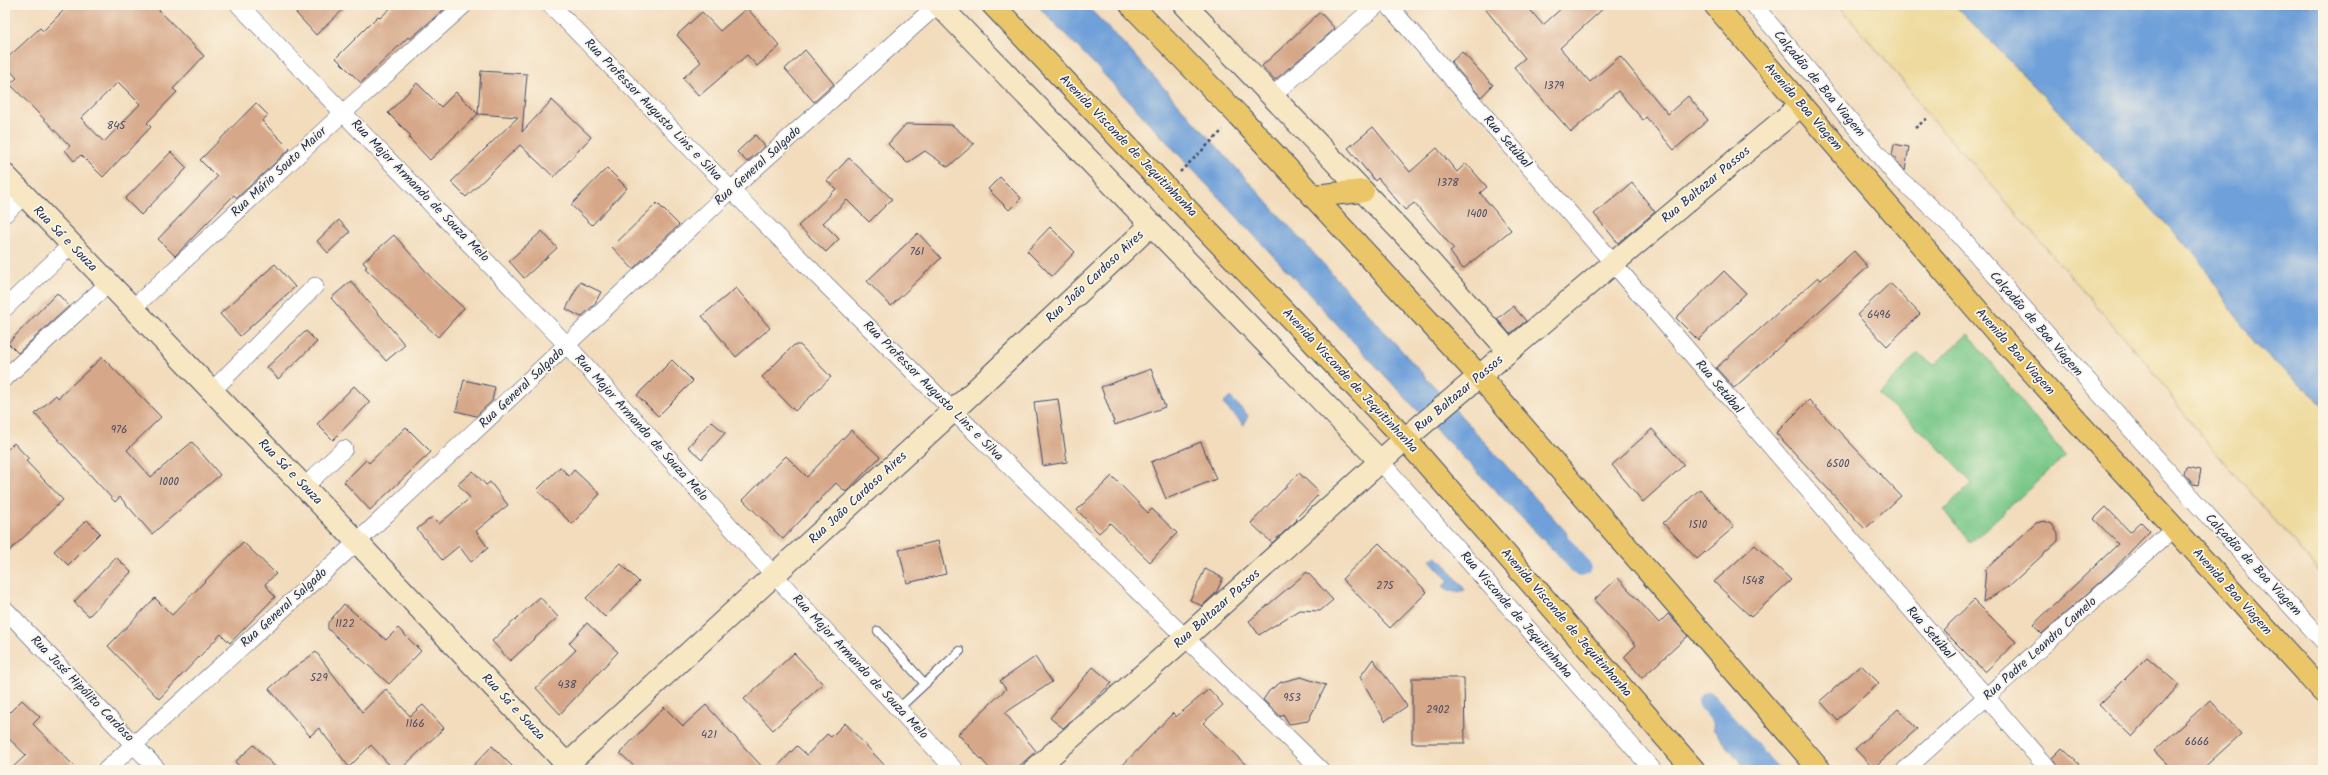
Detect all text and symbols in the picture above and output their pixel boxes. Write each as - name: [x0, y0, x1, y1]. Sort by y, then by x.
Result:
- street label: Calçadão de Boa Viagem: [1768, 26, 1870, 142]
- street label: Rua Professor Augusto Lins e Silva: [579, 34, 727, 186]
- street label: Avenida Boa Viagem: [1759, 58, 1847, 156]
- street label: Avenida Visconde de Jequitinhonha: [1054, 70, 1202, 222]
- house number: 1379: [1544, 77, 1565, 95]
- street label: Rua Setúbal: [1478, 110, 1536, 174]
- street label: Rua Major Armando de Souza Melo: [346, 115, 494, 267]
- house number: 845: [107, 117, 126, 135]
- street label: Rua Mário Souto Maior: [226, 121, 332, 222]
- street label: Rua General Salgado: [710, 121, 806, 211]
- street label: Rua Baltazar Passos: [1657, 141, 1756, 229]
- house number: 1378: [1437, 174, 1459, 192]
- street label: Rua Sá e Souza: [28, 201, 102, 277]
- house number: 1400: [1467, 205, 1488, 223]
- street label: Rua João Cardoso Aires: [1041, 225, 1149, 328]
- house number: 761: [910, 243, 924, 261]
- street label: Calçadão de Boa Viagem: [1984, 266, 2088, 382]
- street label: Avenida Visconde de Jequitinhonha: [1277, 304, 1423, 458]
- street label: Avenida Boa Viagem: [1970, 304, 2060, 400]
- house number: 6496: [1867, 306, 1891, 324]
- street label: Rua Professor Augusto Lins e Silva: [858, 316, 1008, 466]
- street label: Rua General Salgado: [474, 342, 570, 434]
- street label: Rua Major Armando de Souza Melo: [569, 350, 713, 507]
- street label: Rua Baltazar Passos: [1410, 350, 1509, 438]
- street label: Rua Setúbal: [1690, 355, 1748, 419]
- house number: 976: [111, 421, 127, 439]
- street label: Rua Sá e Souza: [253, 434, 327, 510]
- street label: Rua João Cardoso Aires: [804, 446, 912, 549]
- house number: 6500: [1826, 455, 1850, 473]
- house number: 1000: [159, 473, 179, 491]
- street label: Calçadão de Boa Viagem: [2200, 509, 2306, 621]
- house number: 1510: [1689, 516, 1708, 534]
- street label: Avenida Visconde de Jequitinhonha: [1495, 544, 1637, 702]
- street label: Avenida Boa Viagem: [2187, 544, 2277, 640]
- street label: Rua Visconde de Jequitinhoha: [1455, 547, 1577, 683]
- street label: Rua General Salgado: [236, 563, 332, 653]
- street label: Rua Baltazar Passos: [1169, 564, 1266, 654]
- house number: 1548: [1742, 572, 1764, 590]
- house number: 275: [1376, 577, 1395, 595]
- street label: Rua Major Armando de Souza Melo: [787, 590, 933, 745]
- street label: Rua Padre Leandro Camelo: [1978, 592, 2102, 706]
- street label: Rua Setúbal: [1901, 601, 1959, 665]
- house number: 1122: [335, 615, 355, 633]
- street label: Rua José Hipólito Cardoso: [25, 631, 139, 747]
- house number: 529: [310, 669, 328, 687]
- street label: Rua Sá e Souza: [476, 669, 550, 745]
- house number: 438: [558, 676, 577, 694]
- house number: 953: [1283, 689, 1301, 707]
- house number: 2902: [1426, 701, 1450, 719]
- house number: 1166: [405, 715, 425, 733]
- house number: 421: [701, 726, 717, 744]
- house number: 6666: [2185, 733, 2209, 751]

